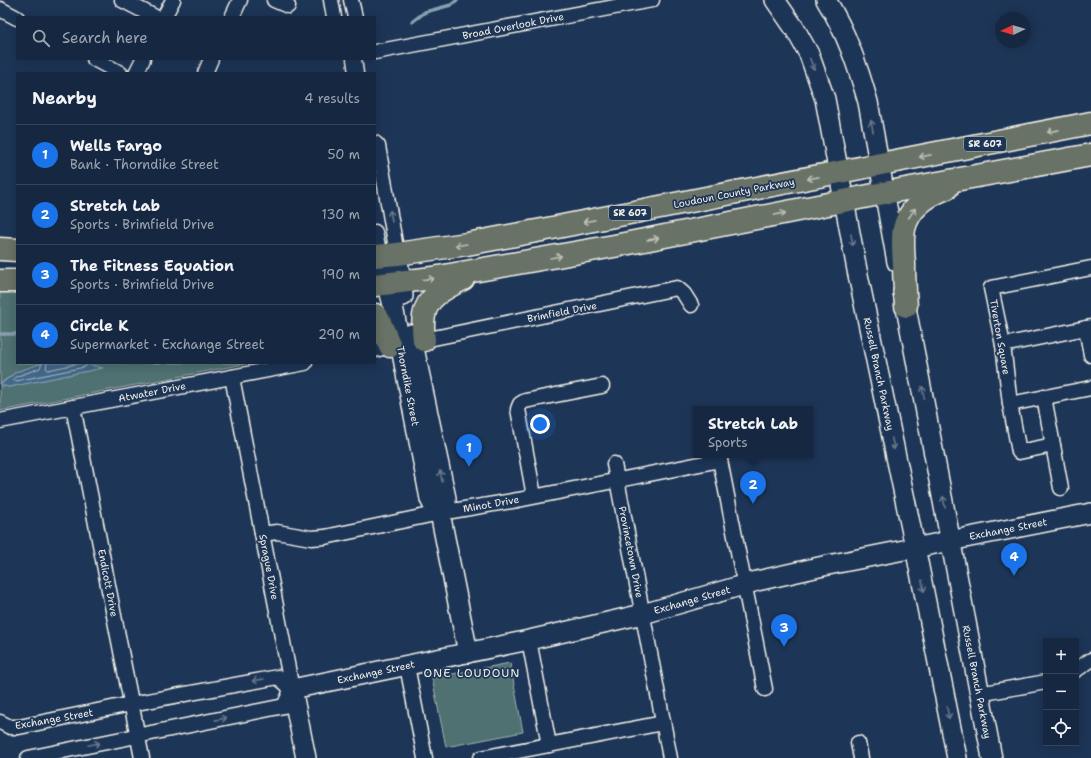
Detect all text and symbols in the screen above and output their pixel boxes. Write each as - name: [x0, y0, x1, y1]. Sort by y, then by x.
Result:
- street label: Broad Overlook Drive: [461, 10, 565, 42]
- north arrow: [995, 12, 1031, 48]
- search box: [16, 16, 376, 60]
- icon: search: [30, 27, 52, 49]
- text: Search here: [62, 28, 148, 48]
- one-way arrow: [809, 57, 817, 69]
- text: Nearby: [32, 87, 97, 109]
- text: 4 results: [304, 90, 360, 107]
- one-way arrow: [868, 120, 876, 133]
- one-way arrow: [1047, 127, 1060, 135]
- text: Wells Fargo: [70, 136, 162, 156]
- road number: SR 607: [964, 137, 1006, 151]
- text: 1: [42, 146, 48, 163]
- text: 50 m: [327, 146, 360, 163]
- one-way arrow: [919, 152, 932, 160]
- text: Bank · Thorndike Street: [70, 156, 219, 173]
- one-way arrow: [807, 174, 820, 182]
- street label: Loudoun County Parkway: [672, 175, 796, 211]
- text: Stretch Lab: [70, 196, 160, 216]
- text: 2: [40, 206, 50, 223]
- text: 130 m: [322, 206, 360, 223]
- road number: SR 607: [609, 206, 651, 220]
- one-way arrow: [908, 208, 916, 219]
- one-way arrow: [387, 210, 395, 223]
- one-way arrow: [773, 210, 786, 218]
- text: Sports · Brimfield Drive: [70, 216, 214, 233]
- one-way arrow: [583, 217, 596, 225]
- one-way arrow: [848, 233, 856, 246]
- one-way arrow: [646, 235, 659, 243]
- one-way arrow: [455, 241, 468, 249]
- one-way arrow: [549, 253, 562, 261]
- text: The Fitness Equation: [70, 256, 234, 276]
- text: 3: [40, 266, 50, 283]
- text: 190 m: [321, 266, 360, 283]
- one-way arrow: [421, 275, 434, 283]
- text: Sports · Brimfield Drive: [70, 276, 214, 293]
- street label: Tiverton Square: [987, 298, 1013, 376]
- street label: Brimfield Drive: [526, 299, 598, 325]
- text: Circle K: [70, 316, 129, 336]
- street label: Russell Branch Parkway: [861, 316, 897, 432]
- text: 4: [40, 326, 50, 343]
- text: 290 m: [318, 326, 360, 343]
- text: Supermarket · Exchange Street: [70, 336, 264, 353]
- street label: Thorndike Street: [394, 345, 422, 427]
- street label: Atwater Drive: [117, 379, 187, 405]
- one-way arrow: [918, 386, 926, 399]
- popup: [693, 406, 813, 458]
- your location: [530, 414, 550, 434]
- text: Stretch Lab: [708, 414, 798, 434]
- pin: 1: [456, 434, 482, 467]
- text: Sports: [708, 434, 748, 451]
- one-way arrow: [890, 437, 898, 450]
- one-way arrow: [437, 470, 445, 483]
- pin: 2: [740, 471, 766, 504]
- street label: Minot Drive: [462, 493, 520, 515]
- one-way arrow: [940, 496, 948, 509]
- street label: Provincetown Drive: [616, 505, 646, 599]
- street label: Exchange Street: [968, 515, 1048, 543]
- street label: Sprague Drive: [256, 533, 282, 601]
- pin: 4: [1001, 543, 1027, 576]
- street label: Endicott Drive: [95, 548, 121, 618]
- one-way arrow: [919, 579, 927, 592]
- street label: Exchange Street: [652, 583, 732, 617]
- pin: 3: [771, 614, 797, 647]
- street label: Russell Branch Parkway: [960, 624, 994, 740]
- map controls: [1043, 638, 1079, 746]
- button: +: [1043, 638, 1079, 674]
- street label: Exchange Street: [336, 657, 416, 687]
- district label: ONE LOUDOUN: [424, 665, 520, 681]
- button: −: [1043, 674, 1079, 710]
- one-way arrow: [252, 677, 265, 685]
- street label: Exchange Street: [14, 706, 94, 732]
- one-way arrow: [944, 706, 952, 719]
- button: locate: [1043, 710, 1079, 746]
- one-way arrow: [214, 714, 227, 722]
- one-way arrow: [87, 740, 100, 748]

